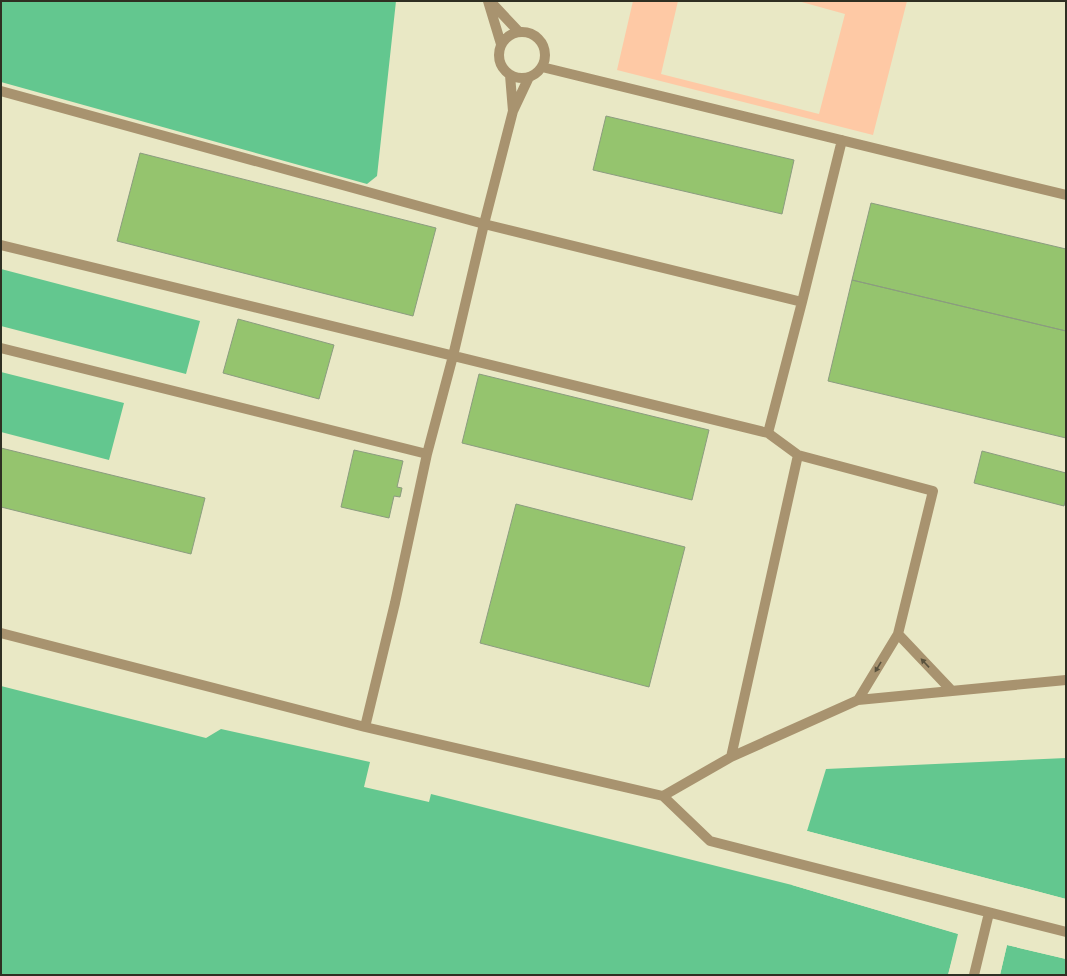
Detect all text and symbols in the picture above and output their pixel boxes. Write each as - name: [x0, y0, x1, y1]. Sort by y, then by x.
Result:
- one-way arrow: [921, 658, 930, 668]
- one-way arrow: [875, 661, 882, 673]

